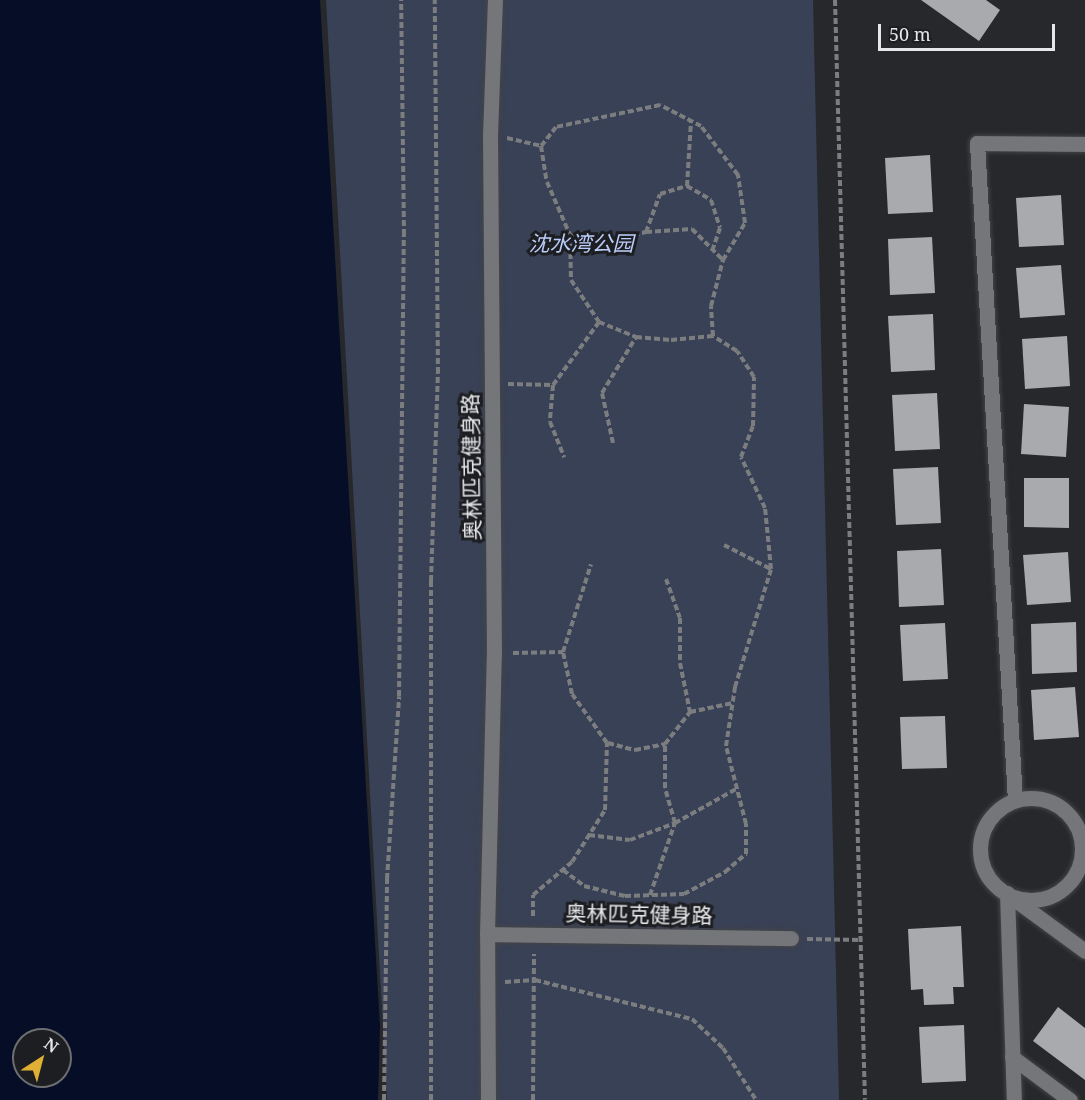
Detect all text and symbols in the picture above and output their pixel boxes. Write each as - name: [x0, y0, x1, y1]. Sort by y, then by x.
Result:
- scale bar: [881, 12, 1058, 50]
- text: 50 m: [889, 22, 931, 46]
- park label: 沈水湾公园: [529, 230, 633, 256]
- street label: 奥林匹克健身路: [457, 393, 485, 541]
- street label: 奥林匹克健身路: [565, 900, 713, 928]
- north arrow: [12, 1028, 72, 1088]
- text: N: [40, 1032, 63, 1058]

